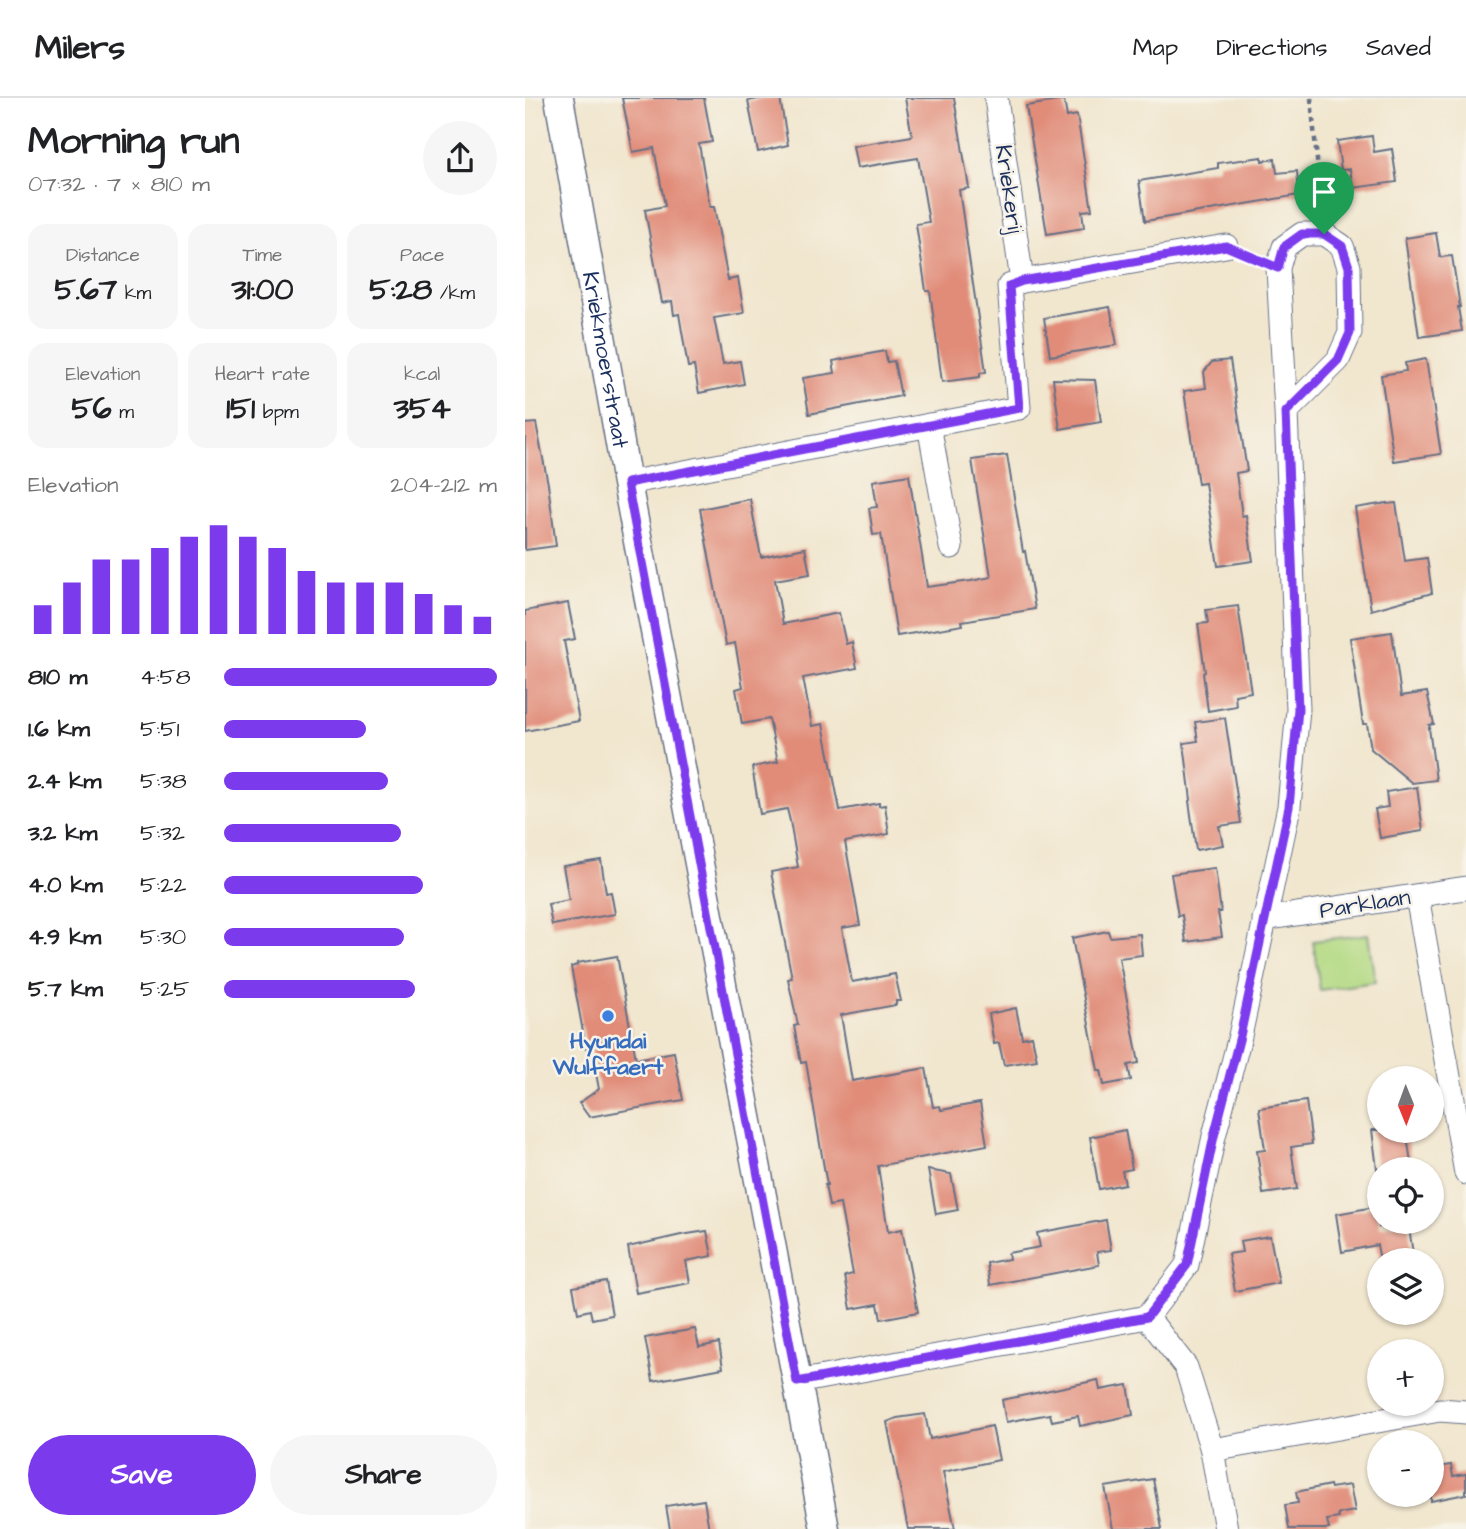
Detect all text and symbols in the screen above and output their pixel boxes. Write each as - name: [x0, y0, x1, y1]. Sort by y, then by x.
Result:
- text: Milers: [35, 25, 125, 71]
- text: Map: [1133, 31, 1178, 65]
- text: Directions: [1216, 31, 1328, 65]
- text: Saved: [1366, 31, 1431, 65]
- text: Morning run: [28, 116, 240, 168]
- button: share: [423, 121, 497, 195]
- street label: Kriekerij: [987, 143, 1031, 235]
- pin: [1294, 162, 1354, 234]
- text: 07:32 · 7 × 810 m: [28, 168, 210, 200]
- icon: arrive: [1305, 173, 1343, 211]
- text: Distance: [66, 242, 140, 269]
- text: Time: [243, 242, 282, 269]
- text: Pace: [400, 242, 444, 269]
- text: 5.67: [54, 269, 117, 311]
- text: 31:00: [232, 269, 293, 311]
- text: 5:28: [369, 269, 432, 311]
- street label: Kriekmoerstraat: [574, 269, 637, 452]
- text: km: [117, 280, 151, 307]
- text: /km: [432, 280, 475, 307]
- text: Elevation: [65, 361, 140, 388]
- text: Heart rate: [215, 361, 310, 388]
- text: kcal: [404, 361, 440, 388]
- text: 56: [72, 388, 112, 430]
- text: 151: [226, 388, 255, 430]
- text: 354: [394, 388, 451, 430]
- text: m: [112, 399, 134, 426]
- text: bpm: [255, 399, 299, 426]
- text: Elevation: [28, 469, 119, 501]
- text: 204–212 m: [390, 469, 497, 501]
- text: 810 m: [28, 661, 87, 693]
- text: 4:58: [140, 661, 191, 693]
- text: 1.6 km: [28, 713, 90, 745]
- text: 5:51: [140, 713, 179, 745]
- text: 2.4 km: [28, 765, 101, 797]
- text: 5:38: [140, 765, 187, 797]
- text: 3.2 km: [28, 817, 97, 849]
- text: 5:32: [140, 817, 185, 849]
- text: 4.0 km: [28, 869, 103, 901]
- text: 5:22: [140, 869, 186, 901]
- street label: Parklaan: [1317, 881, 1413, 927]
- text: 4.9 km: [28, 921, 101, 953]
- text: 5:30: [140, 921, 186, 953]
- text: 5.7 km: [28, 973, 103, 1005]
- text: 5:25: [140, 973, 190, 1005]
- marker: Hyundai Wulffaert: [600, 1008, 616, 1024]
- place label: Hyundai Wulffaert: [552, 1025, 664, 1083]
- north arrow: [1367, 1066, 1444, 1143]
- map controls: [1367, 1066, 1444, 1507]
- button: locate: [1367, 1157, 1444, 1234]
- button: layers: [1367, 1248, 1444, 1325]
- button: +: [1367, 1339, 1444, 1416]
- button: −: [1367, 1430, 1444, 1507]
- button: Save: [28, 1435, 256, 1515]
- button: Share: [270, 1435, 497, 1515]

